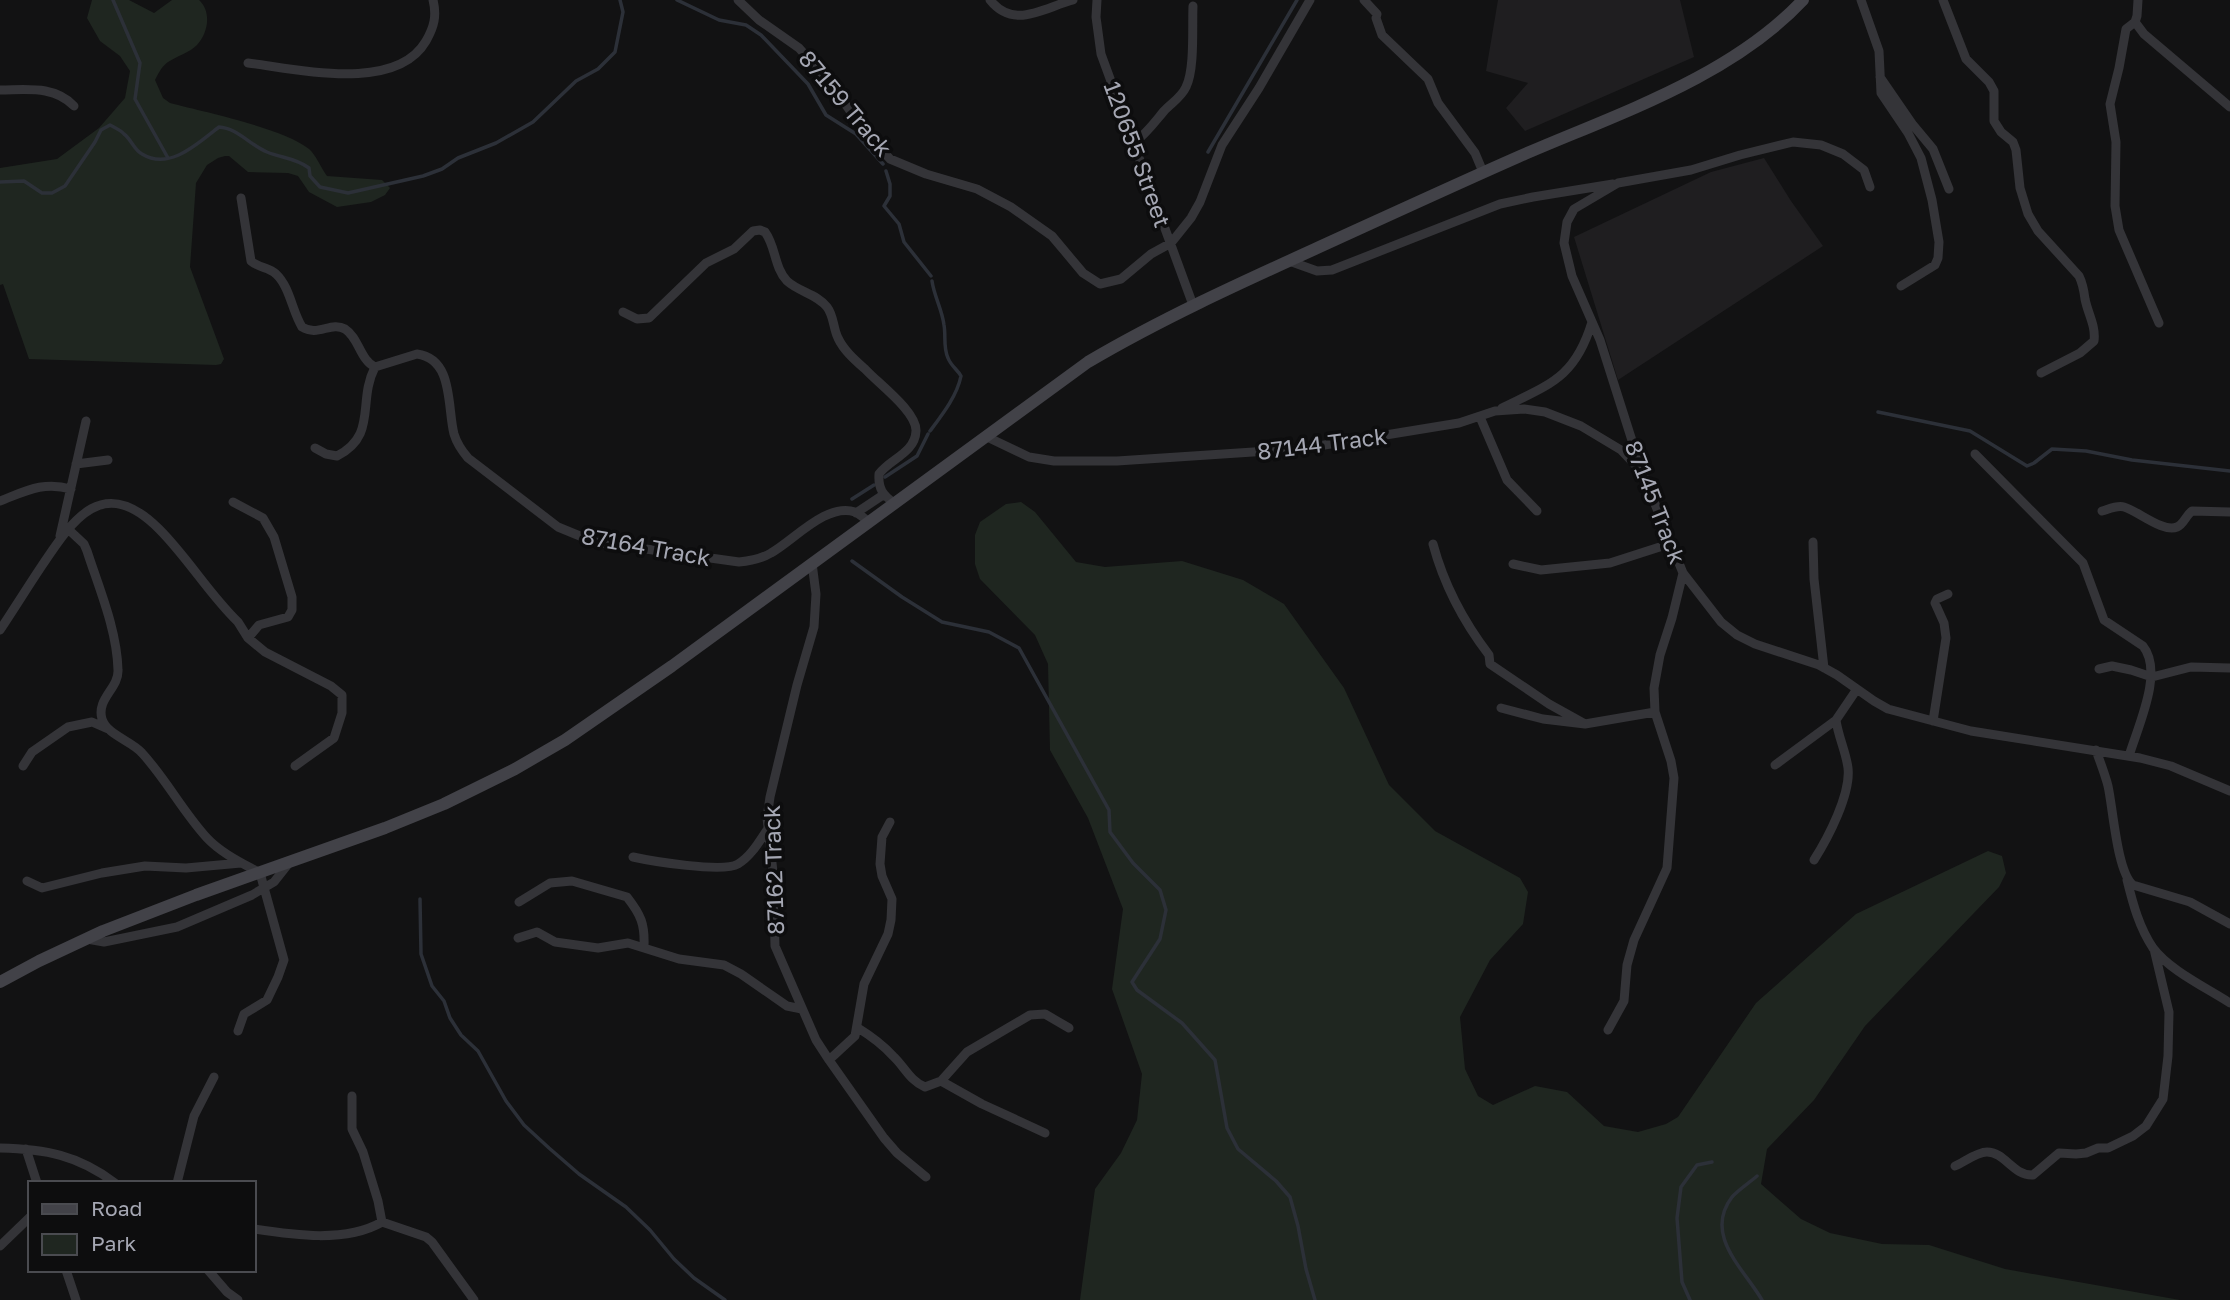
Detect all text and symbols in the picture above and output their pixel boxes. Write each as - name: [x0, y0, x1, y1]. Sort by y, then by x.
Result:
- street label: 87159 Track: [794, 44, 898, 162]
- street label: 120655 Street: [1099, 77, 1177, 231]
- street label: 87144 Track: [1255, 421, 1389, 465]
- street label: 87145 Track: [1620, 436, 1692, 568]
- street label: 87164 Track: [579, 521, 713, 571]
- street label: 87162 Track: [757, 805, 789, 935]
- legend: [28, 1181, 256, 1272]
- text: Road: [91, 1195, 142, 1221]
- text: Park: [91, 1230, 137, 1256]

